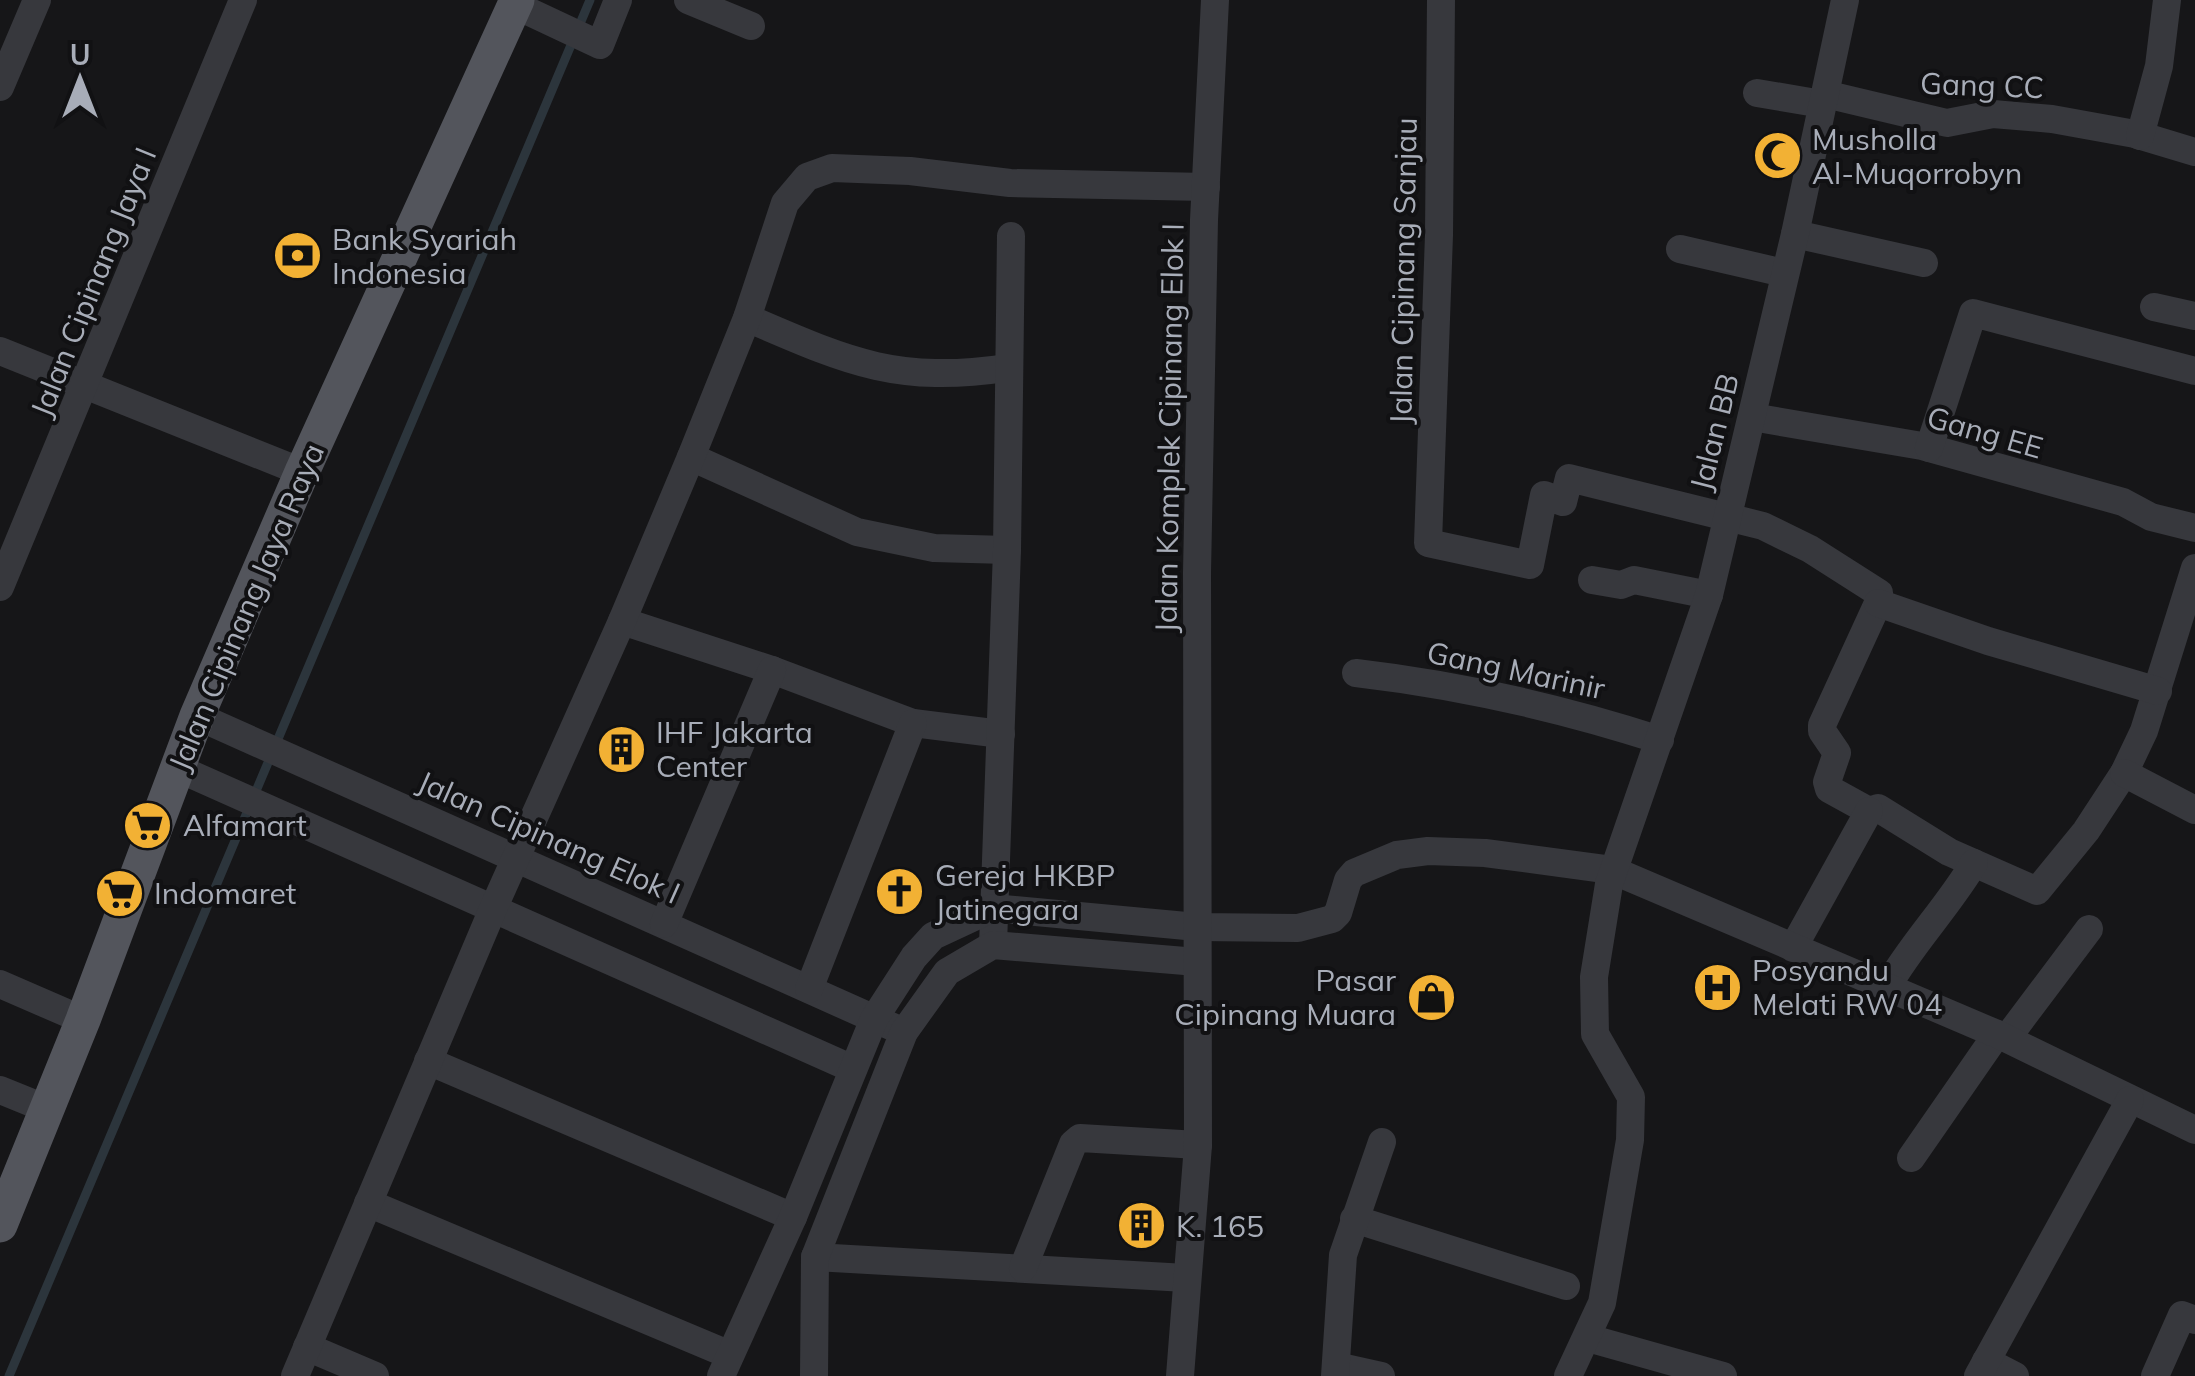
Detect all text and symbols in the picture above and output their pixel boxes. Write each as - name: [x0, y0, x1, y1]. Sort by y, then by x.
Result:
- north arrow: [30, 30, 130, 130]
- text: U: [70, 37, 90, 72]
- street label: Gang CC: [1919, 64, 2045, 106]
- street label: Jalan Cipinang Sanjau: [1381, 117, 1425, 425]
- place label: Musholla Al-Muqorrobyn: [1812, 120, 2022, 192]
- mosque icon: Musholla Al-Muqorrobyn: [1751, 130, 1803, 182]
- street label: Jalan Cipinang Jaya I: [22, 142, 164, 422]
- place label: Bank Syariah Indonesia: [332, 220, 517, 292]
- street label: Jalan Komplek Cipinang Elok I: [1146, 223, 1192, 633]
- bank icon: Bank Syariah Indonesia: [271, 230, 323, 282]
- street label: Jalan BB: [1681, 370, 1747, 494]
- street label: Gang EE: [1923, 397, 2047, 467]
- street label: Jalan Cipinang Jaya Raya: [160, 438, 332, 776]
- street label: Gang Marinir: [1424, 633, 1608, 707]
- place label: IHF Jakarta Center: [656, 713, 813, 785]
- building icon: IHF Jakarta Center: [595, 723, 647, 775]
- street label: Jalan Cipinang Elok I: [412, 762, 686, 912]
- supermarket icon: Alfamart: [122, 799, 174, 851]
- place label: Alfamart: [183, 806, 307, 844]
- place label: Gereja HKBP Jatinegara: [935, 856, 1115, 928]
- church icon: Gereja HKBP Jatinegara: [874, 866, 926, 918]
- supermarket icon: Indomaret: [93, 867, 145, 919]
- place label: Indomaret: [154, 874, 296, 912]
- place label: Posyandu Melati RW 04: [1752, 951, 1942, 1023]
- place label: Pasar Cipinang Muara: [1174, 961, 1396, 1033]
- hospital icon: Posyandu Melati RW 04: [1691, 961, 1743, 1013]
- shop icon: Pasar Cipinang Muara: [1405, 971, 1457, 1023]
- building icon: K. 165: [1115, 1200, 1167, 1252]
- place label: K. 165: [1176, 1207, 1264, 1245]

